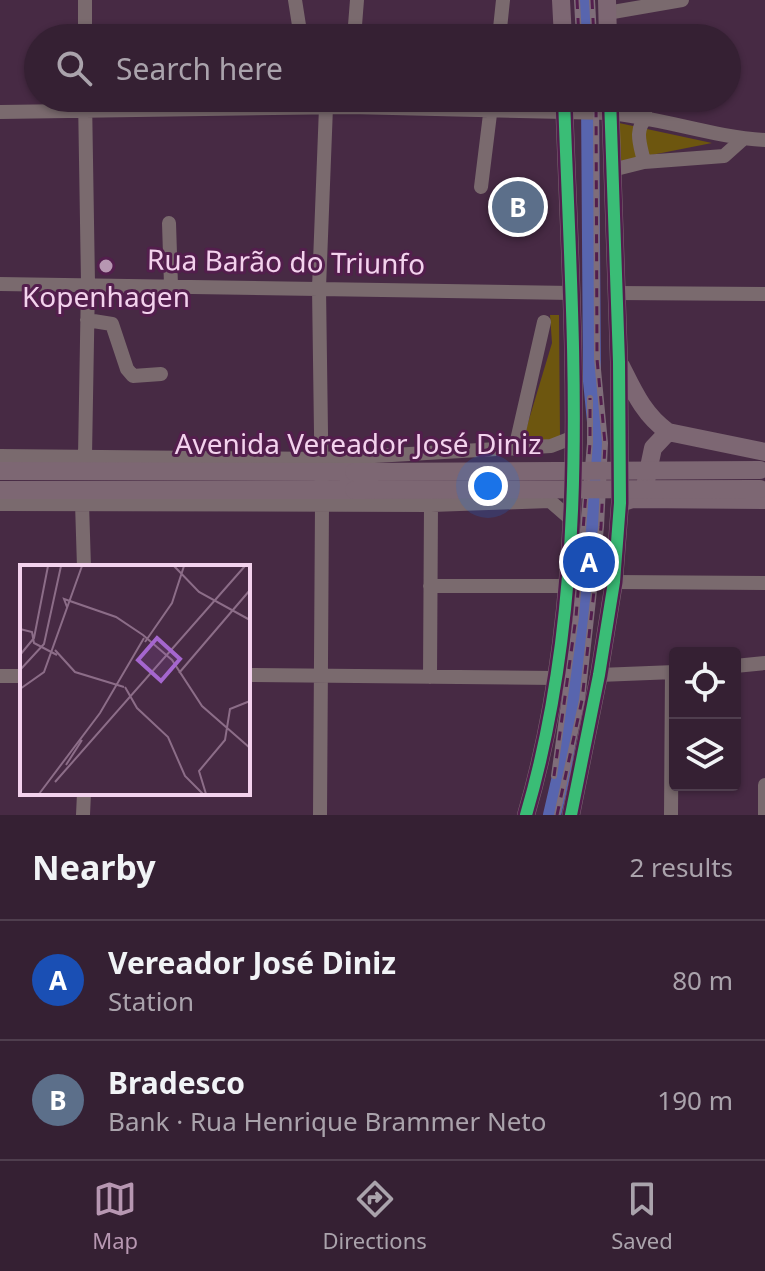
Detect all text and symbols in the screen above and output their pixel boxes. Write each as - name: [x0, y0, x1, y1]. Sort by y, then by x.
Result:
- search box: [24, 24, 741, 112]
- icon: search: [52, 46, 96, 90]
- text: Search here: [116, 48, 283, 89]
- pin: B: [492, 177, 544, 237]
- street label: Rua Barão do Triunfo: [147, 240, 425, 282]
- marker: Kopenhagen: [97, 257, 115, 275]
- place label: Kopenhagen: [22, 277, 190, 315]
- street label: Avenida Vereador José Diniz: [175, 424, 541, 462]
- your location: [468, 466, 508, 506]
- pin: A: [563, 532, 615, 592]
- inset map: [20, 565, 250, 795]
- map controls: [669, 647, 741, 791]
- button: locate: [669, 647, 741, 719]
- button: layers: [669, 719, 741, 791]
- text: Nearby: [32, 844, 156, 890]
- text: 2 results: [629, 849, 733, 885]
- text: Vereador José Diniz: [108, 942, 396, 983]
- text: A: [49, 962, 67, 998]
- text: 80 m: [672, 962, 733, 998]
- text: Station: [108, 983, 194, 1019]
- text: Bradesco: [108, 1062, 245, 1103]
- text: B: [49, 1082, 67, 1118]
- text: 190 m: [657, 1082, 733, 1118]
- text: Bank · Rua Henrique Brammer Neto: [108, 1103, 546, 1139]
- tab: Map: [92, 1177, 138, 1255]
- tab: Directions: [322, 1177, 427, 1255]
- tab: Saved: [611, 1177, 673, 1255]

